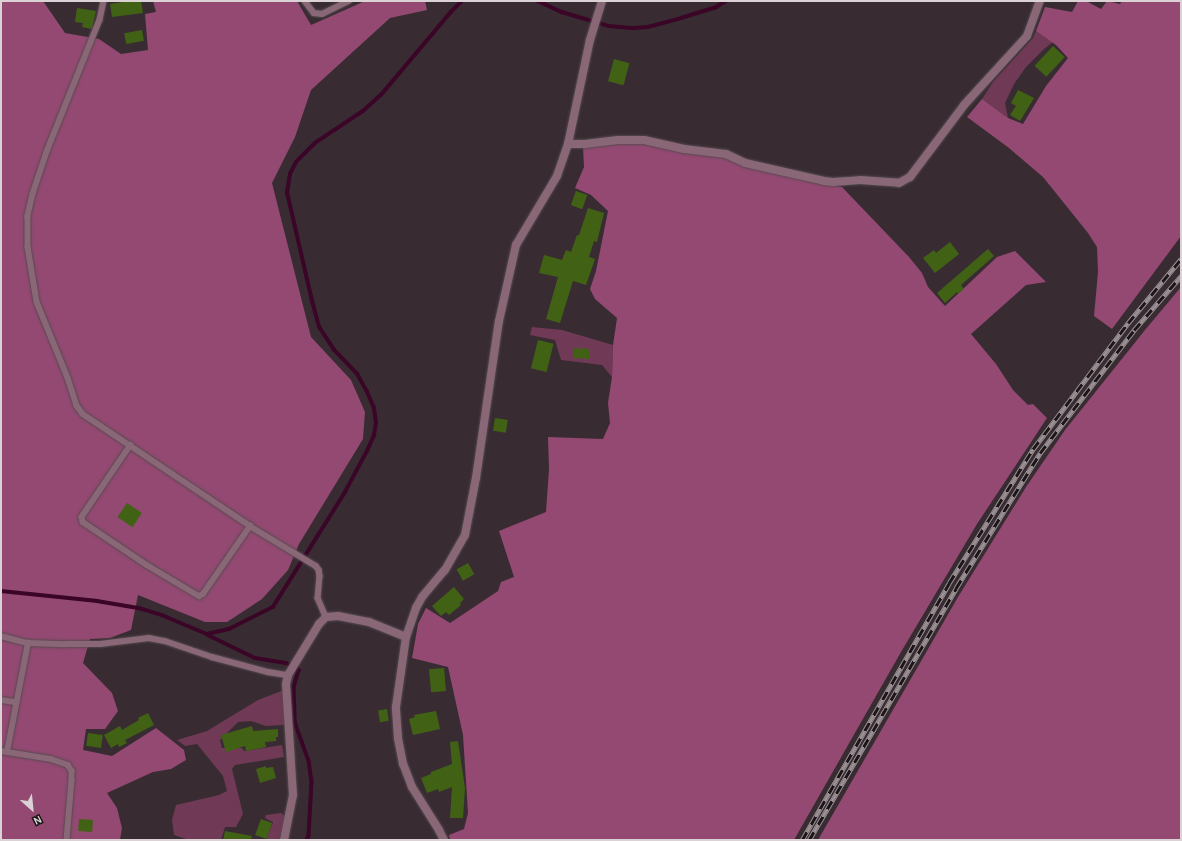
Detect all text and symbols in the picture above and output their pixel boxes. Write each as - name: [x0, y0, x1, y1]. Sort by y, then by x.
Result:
- north arrow: [12, 789, 52, 829]
- text: N: [31, 813, 44, 828]

